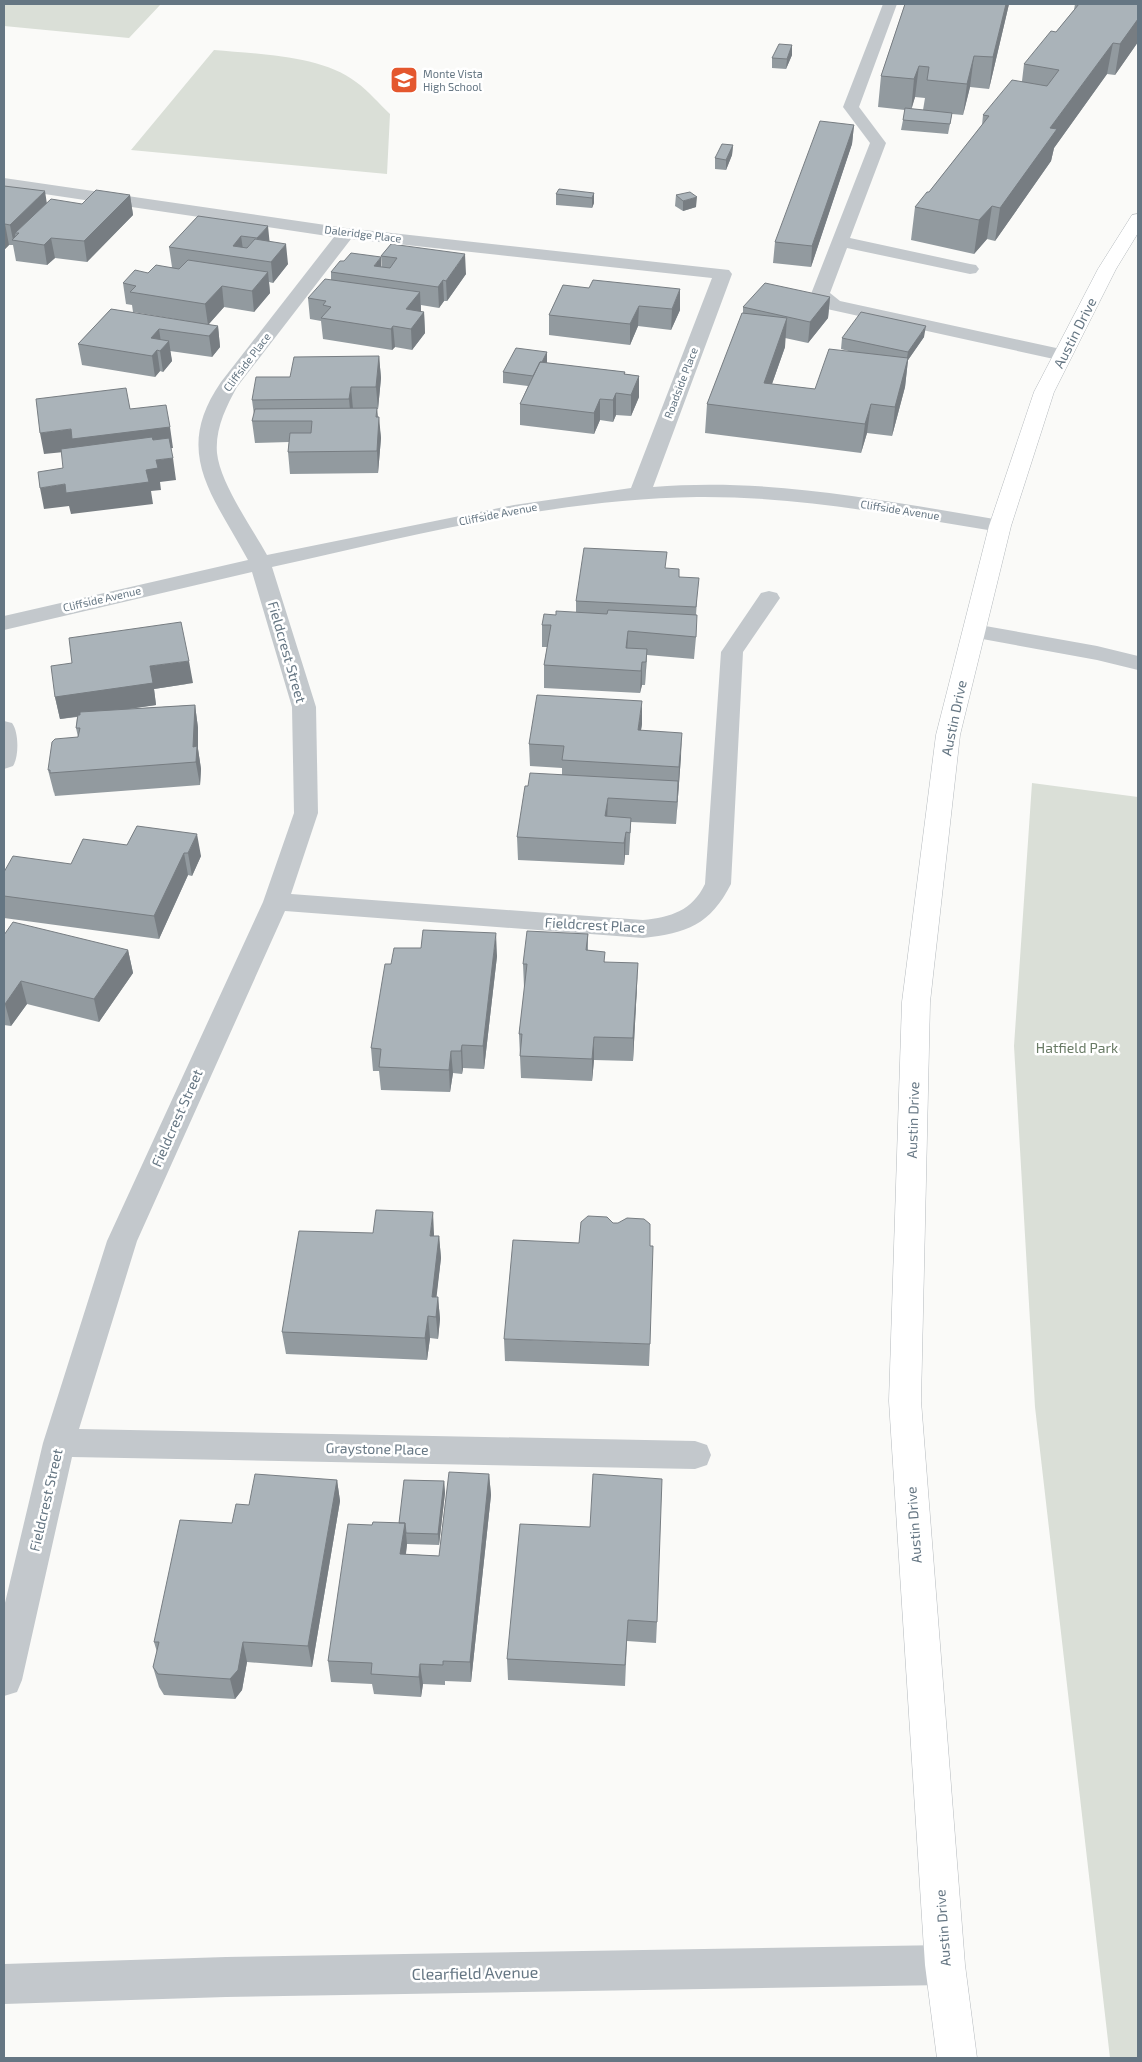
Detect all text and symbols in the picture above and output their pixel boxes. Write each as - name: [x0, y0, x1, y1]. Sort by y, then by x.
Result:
- school or university icon: Monte Vista High School: [389, 65, 419, 95]
- place label: Monte Vista High School: [423, 67, 483, 93]
- street label: Daleridge Place: [324, 222, 402, 245]
- street label: Austin Drive: [1049, 295, 1100, 371]
- street label: Cliffside Place: [220, 330, 273, 394]
- street label: Roadside Place: [661, 345, 700, 420]
- street label: Cliffside Avenue: [860, 497, 941, 522]
- street label: Cliffside Avenue: [458, 500, 538, 527]
- street label: Cliffside Avenue: [62, 583, 142, 614]
- street label: Fieldcrest Street: [265, 599, 310, 705]
- street label: Austin Drive: [937, 678, 970, 757]
- street label: Fieldcrest Place: [544, 913, 646, 936]
- park label: Hatfield Park: [1036, 1039, 1118, 1056]
- street label: Fieldcrest Street: [147, 1066, 206, 1169]
- street label: Austin Drive: [903, 1081, 922, 1159]
- street label: Graystone Place: [325, 1439, 429, 1458]
- street label: Fieldcrest Street: [25, 1447, 66, 1553]
- street label: Austin Drive: [902, 1486, 925, 1564]
- street label: Austin Drive: [931, 1889, 954, 1967]
- street label: Clearfield Avenue: [411, 1962, 538, 1983]

